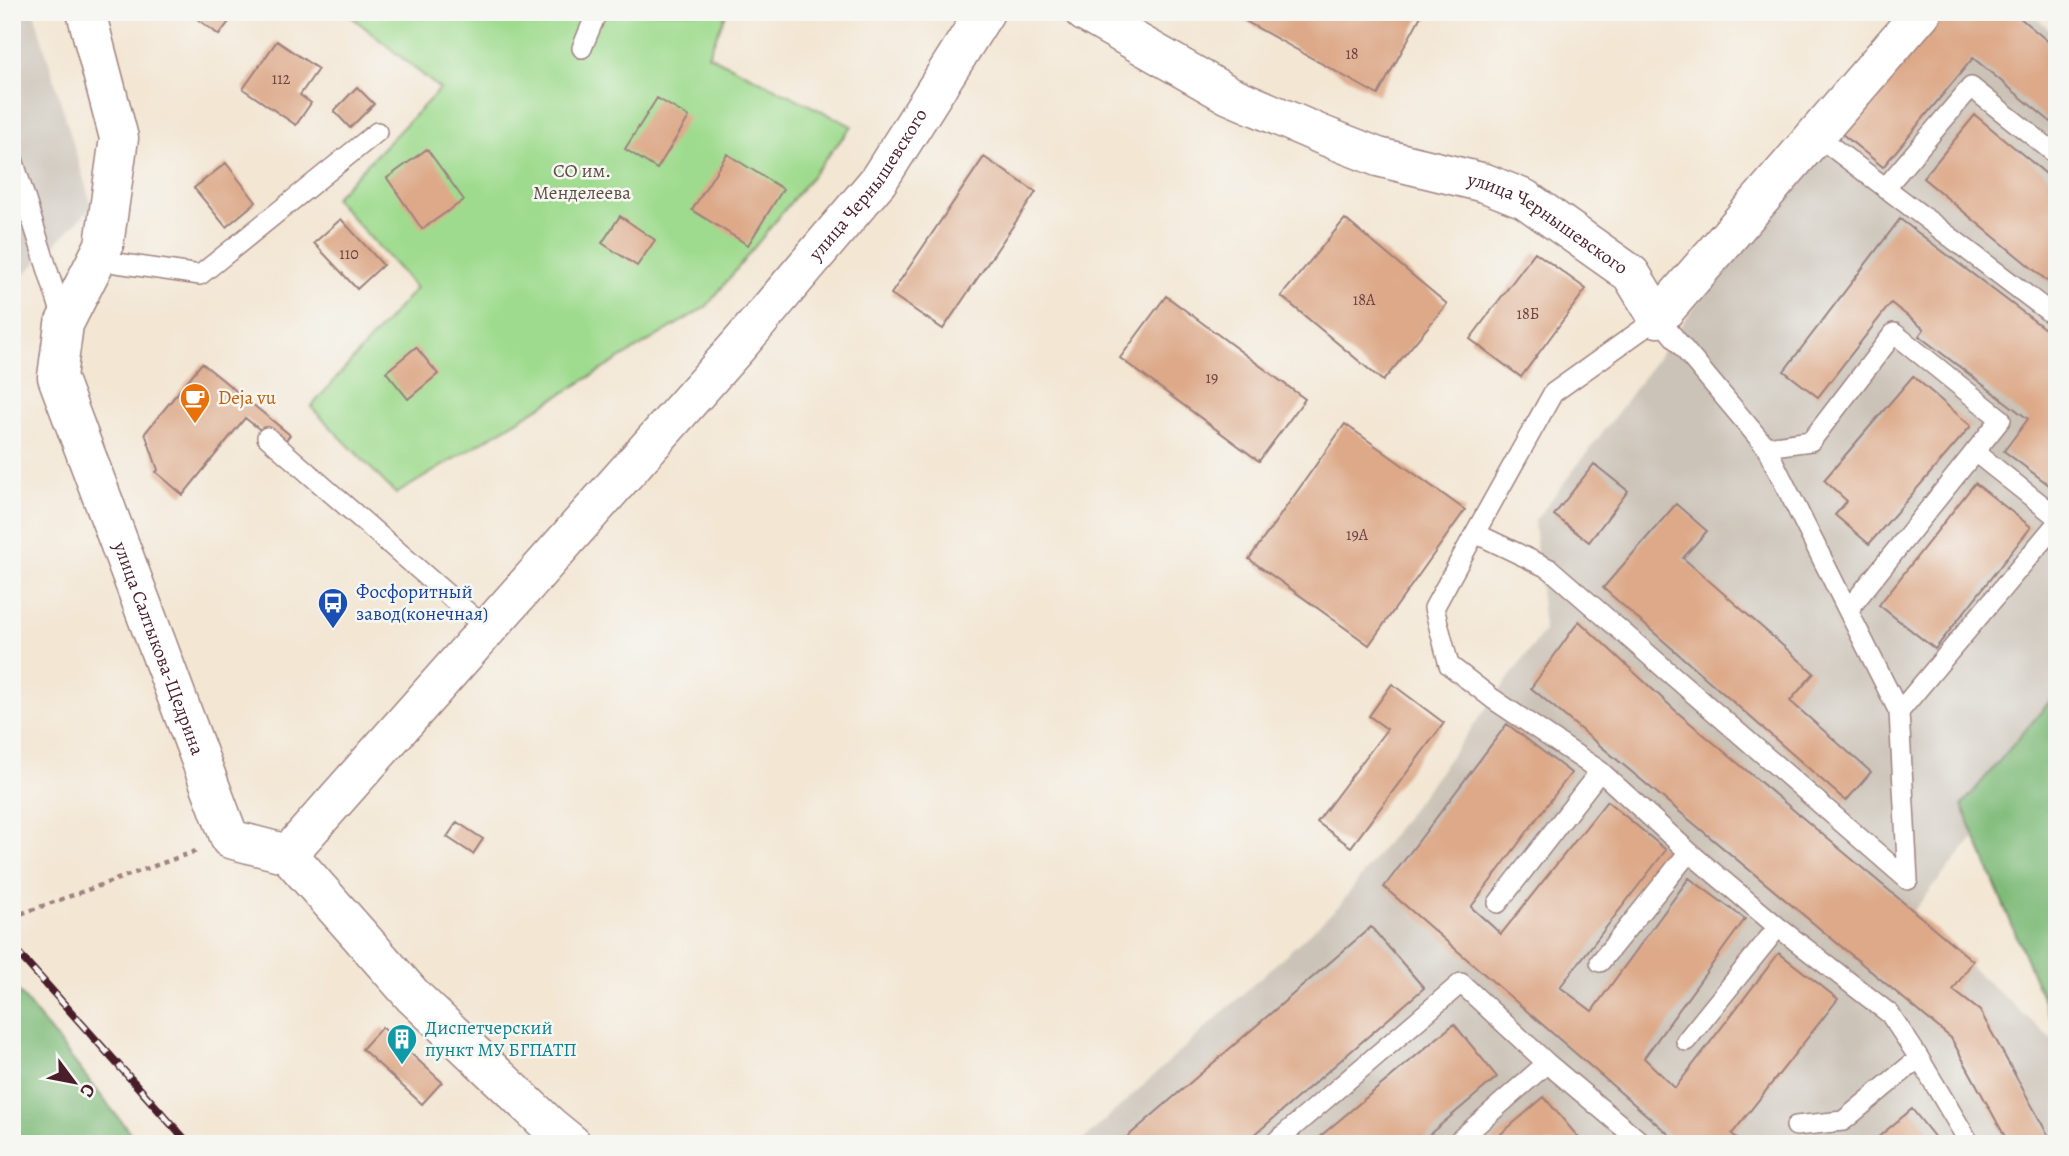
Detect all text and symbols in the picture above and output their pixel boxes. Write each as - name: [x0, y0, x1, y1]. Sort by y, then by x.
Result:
- house number: 18: [1345, 43, 1359, 65]
- house number: 112: [272, 68, 291, 90]
- street label: улица Чернышевского: [802, 104, 934, 267]
- park label: СО им. Менделеева: [533, 158, 631, 206]
- street label: улица Чернышевского: [1464, 166, 1633, 281]
- house number: 110: [339, 243, 359, 265]
- house number: 18А: [1353, 289, 1376, 311]
- house number: 18Б: [1517, 303, 1539, 325]
- house number: 19: [1206, 367, 1218, 389]
- cafe icon: Deja vu: [178, 381, 212, 425]
- place label: Deja vu: [218, 385, 277, 411]
- house number: 19А: [1346, 524, 1369, 546]
- street label: улица Салтыкова-Щедрина: [106, 537, 210, 759]
- place label: Фосфоритный завод(конечная): [356, 579, 488, 627]
- bus stop icon: Фосфоритный завод(конечная): [316, 586, 350, 630]
- place label: Диспетчерский пункт МУ БГПАТП: [425, 1015, 577, 1063]
- building icon: Диспетчерский пункт МУ БГПАТП: [385, 1022, 419, 1066]
- north arrow: [38, 1048, 108, 1118]
- text: С: [73, 1079, 102, 1102]

